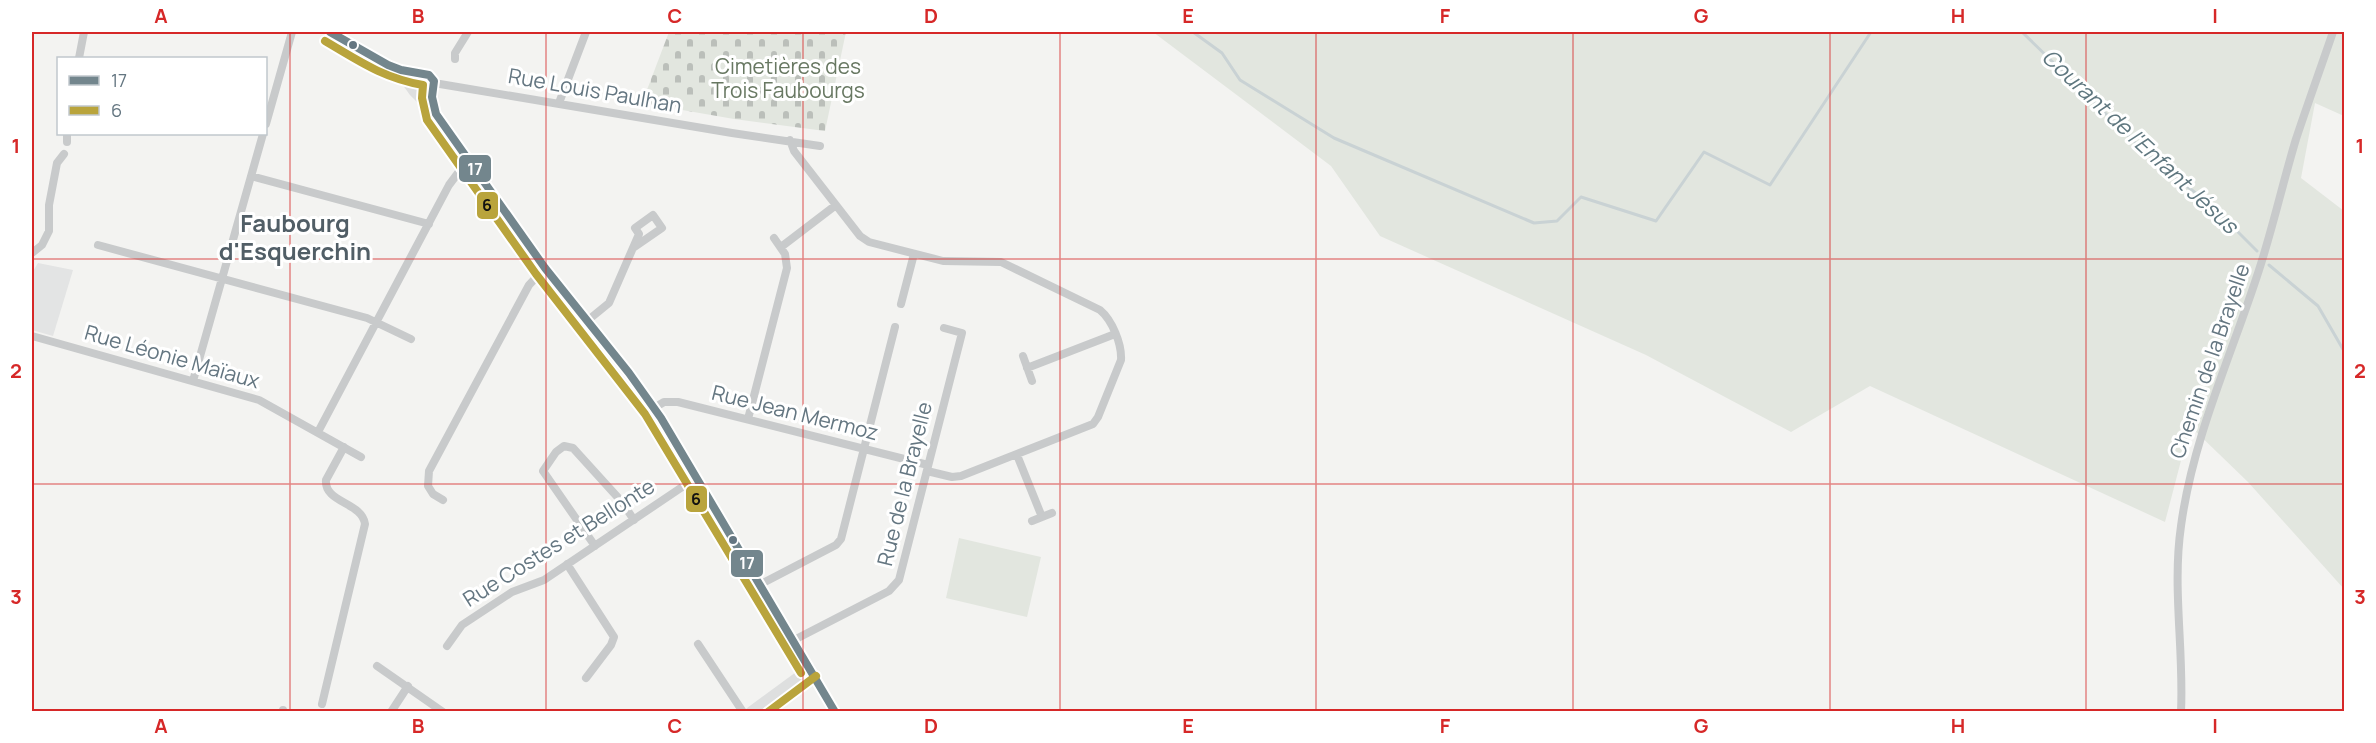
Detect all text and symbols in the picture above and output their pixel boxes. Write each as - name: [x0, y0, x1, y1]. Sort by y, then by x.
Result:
- text: A: [154, 2, 168, 29]
- text: B: [412, 2, 425, 29]
- text: C: [668, 2, 682, 29]
- text: D: [924, 2, 938, 29]
- text: E: [1182, 2, 1194, 29]
- text: F: [1440, 2, 1451, 29]
- text: G: [1694, 2, 1709, 29]
- text: H: [1951, 2, 1965, 29]
- text: I: [2212, 2, 2218, 29]
- unlabelled marker: [347, 39, 359, 51]
- water label: Courant de l'Enfant Jésus: [2035, 42, 2246, 241]
- park label: Cimetières des Trois Faubourgs: [711, 52, 865, 104]
- legend: [57, 57, 267, 135]
- street label: Rue Louis Paulhan: [506, 61, 684, 119]
- text: 17: [111, 68, 127, 92]
- text: 6: [111, 98, 122, 122]
- text: 1: [12, 132, 20, 159]
- text: 1: [2356, 132, 2364, 159]
- line badge: 17: [458, 154, 492, 183]
- text: 17: [467, 158, 483, 180]
- line badge: 6: [476, 191, 499, 220]
- text: 6: [482, 194, 492, 216]
- district label: Faubourg d'Esquerchin: [219, 206, 371, 267]
- street label: Chemin de la Brayelle: [2163, 259, 2256, 462]
- street label: Rue Léonie Maïaux: [81, 318, 263, 394]
- text: 2: [10, 357, 22, 384]
- text: 2: [2354, 357, 2366, 384]
- street label: Rue Jean Mermoz: [709, 378, 881, 446]
- street label: Rue de la Brayelle: [870, 399, 938, 569]
- street label: Rue Costes et Bellonte: [457, 472, 660, 613]
- line badge: 6: [685, 485, 708, 513]
- text: 6: [691, 488, 701, 510]
- unlabelled marker: [727, 534, 739, 546]
- line badge: 17: [730, 549, 764, 578]
- text: 17: [739, 552, 755, 574]
- text: 3: [10, 583, 22, 610]
- text: 3: [2354, 583, 2366, 610]
- text: A: [154, 712, 168, 739]
- text: B: [412, 712, 425, 739]
- text: C: [668, 712, 682, 739]
- text: D: [924, 712, 938, 739]
- text: E: [1182, 712, 1194, 739]
- text: F: [1440, 712, 1451, 739]
- text: G: [1694, 712, 1709, 739]
- text: H: [1951, 712, 1965, 739]
- text: I: [2212, 712, 2218, 739]

